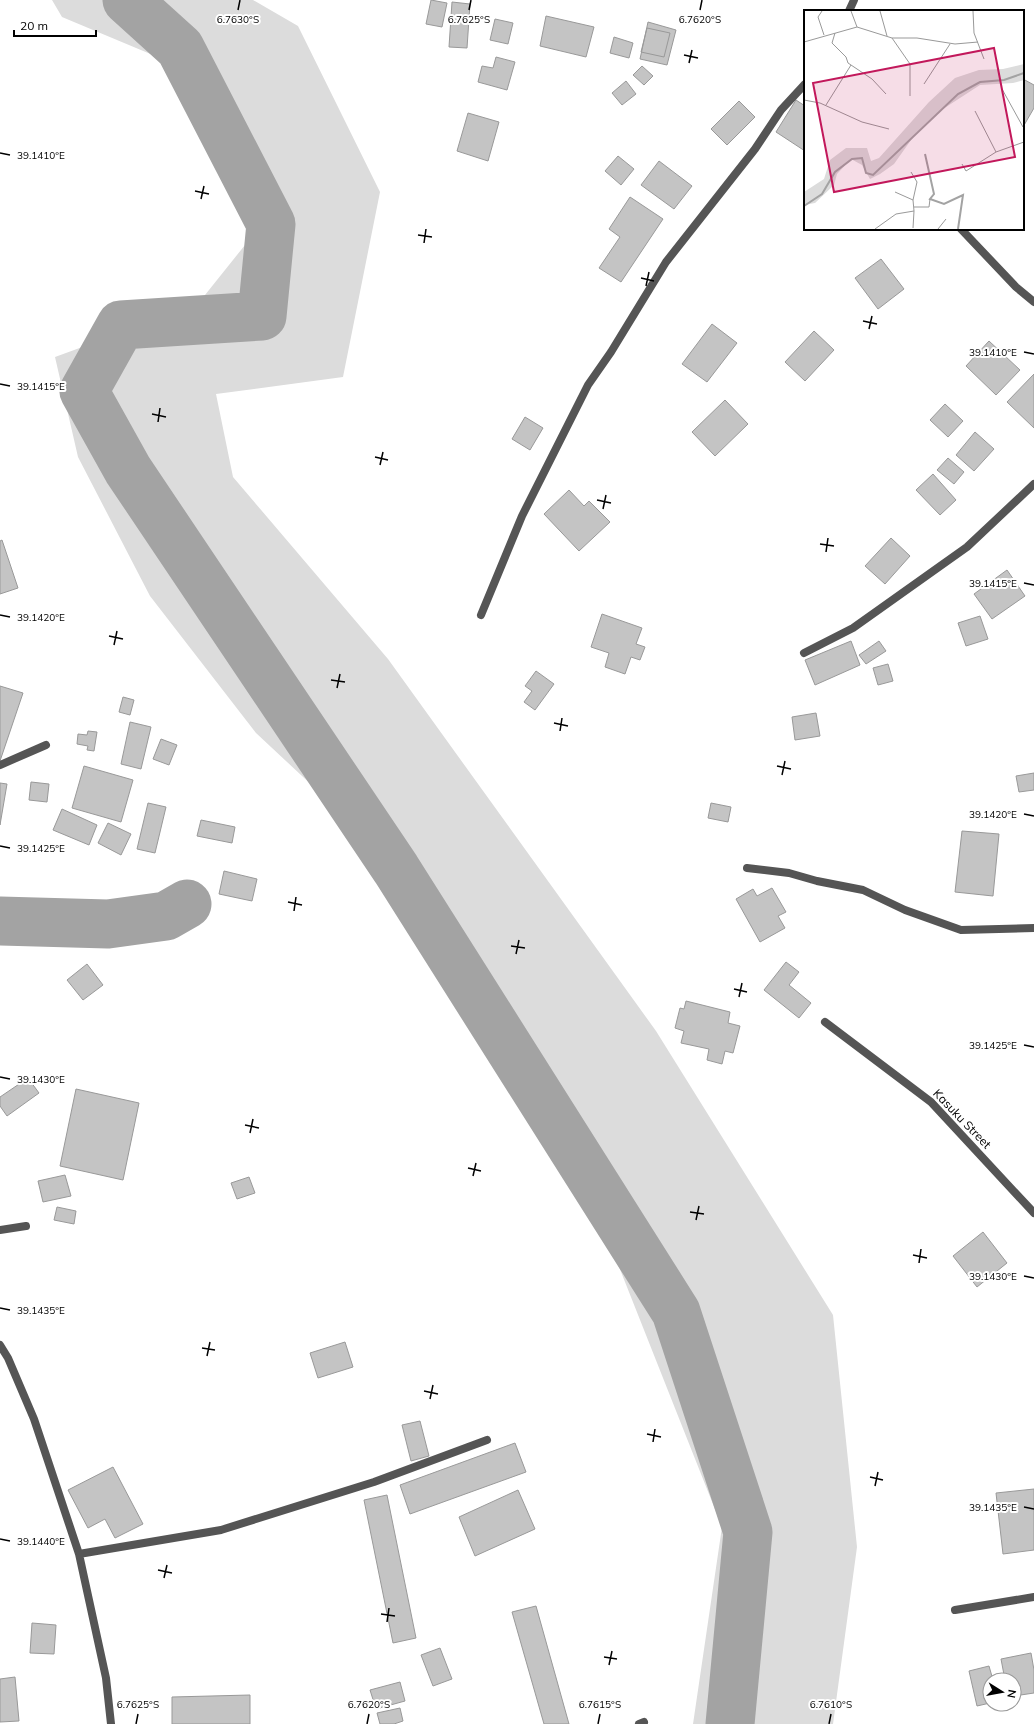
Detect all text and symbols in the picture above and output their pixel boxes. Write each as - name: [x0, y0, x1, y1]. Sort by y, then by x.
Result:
- inset map: [804, 10, 1024, 230]
- scale bar: [14, 12, 96, 38]
- text: 6.7630°S: [217, 13, 259, 26]
- text: 6.7625°S: [448, 13, 490, 26]
- text: 6.7620°S: [679, 13, 721, 26]
- text: 20 m: [20, 18, 48, 33]
- text: 39.1410°E: [17, 149, 65, 162]
- text: 39.1410°E: [969, 346, 1017, 359]
- text: 39.1415°E: [17, 380, 65, 393]
- text: 39.1415°E: [969, 577, 1017, 590]
- text: 39.1420°E: [17, 611, 65, 624]
- text: 39.1420°E: [969, 808, 1017, 821]
- text: 39.1425°E: [17, 842, 65, 855]
- text: 39.1425°E: [969, 1039, 1017, 1052]
- text: 39.1430°E: [17, 1073, 65, 1086]
- street label: Kasuku Street: [930, 1086, 995, 1152]
- text: 39.1430°E: [969, 1270, 1017, 1283]
- text: 39.1435°E: [17, 1304, 65, 1317]
- text: 39.1435°E: [969, 1501, 1017, 1514]
- text: 39.1440°E: [17, 1535, 65, 1548]
- north arrow: [982, 1672, 1022, 1712]
- text: N: [1004, 1688, 1019, 1699]
- text: 6.7625°S: [117, 1698, 159, 1711]
- text: 6.7620°S: [348, 1698, 390, 1711]
- text: 6.7615°S: [579, 1698, 621, 1711]
- text: 6.7610°S: [810, 1698, 852, 1711]

